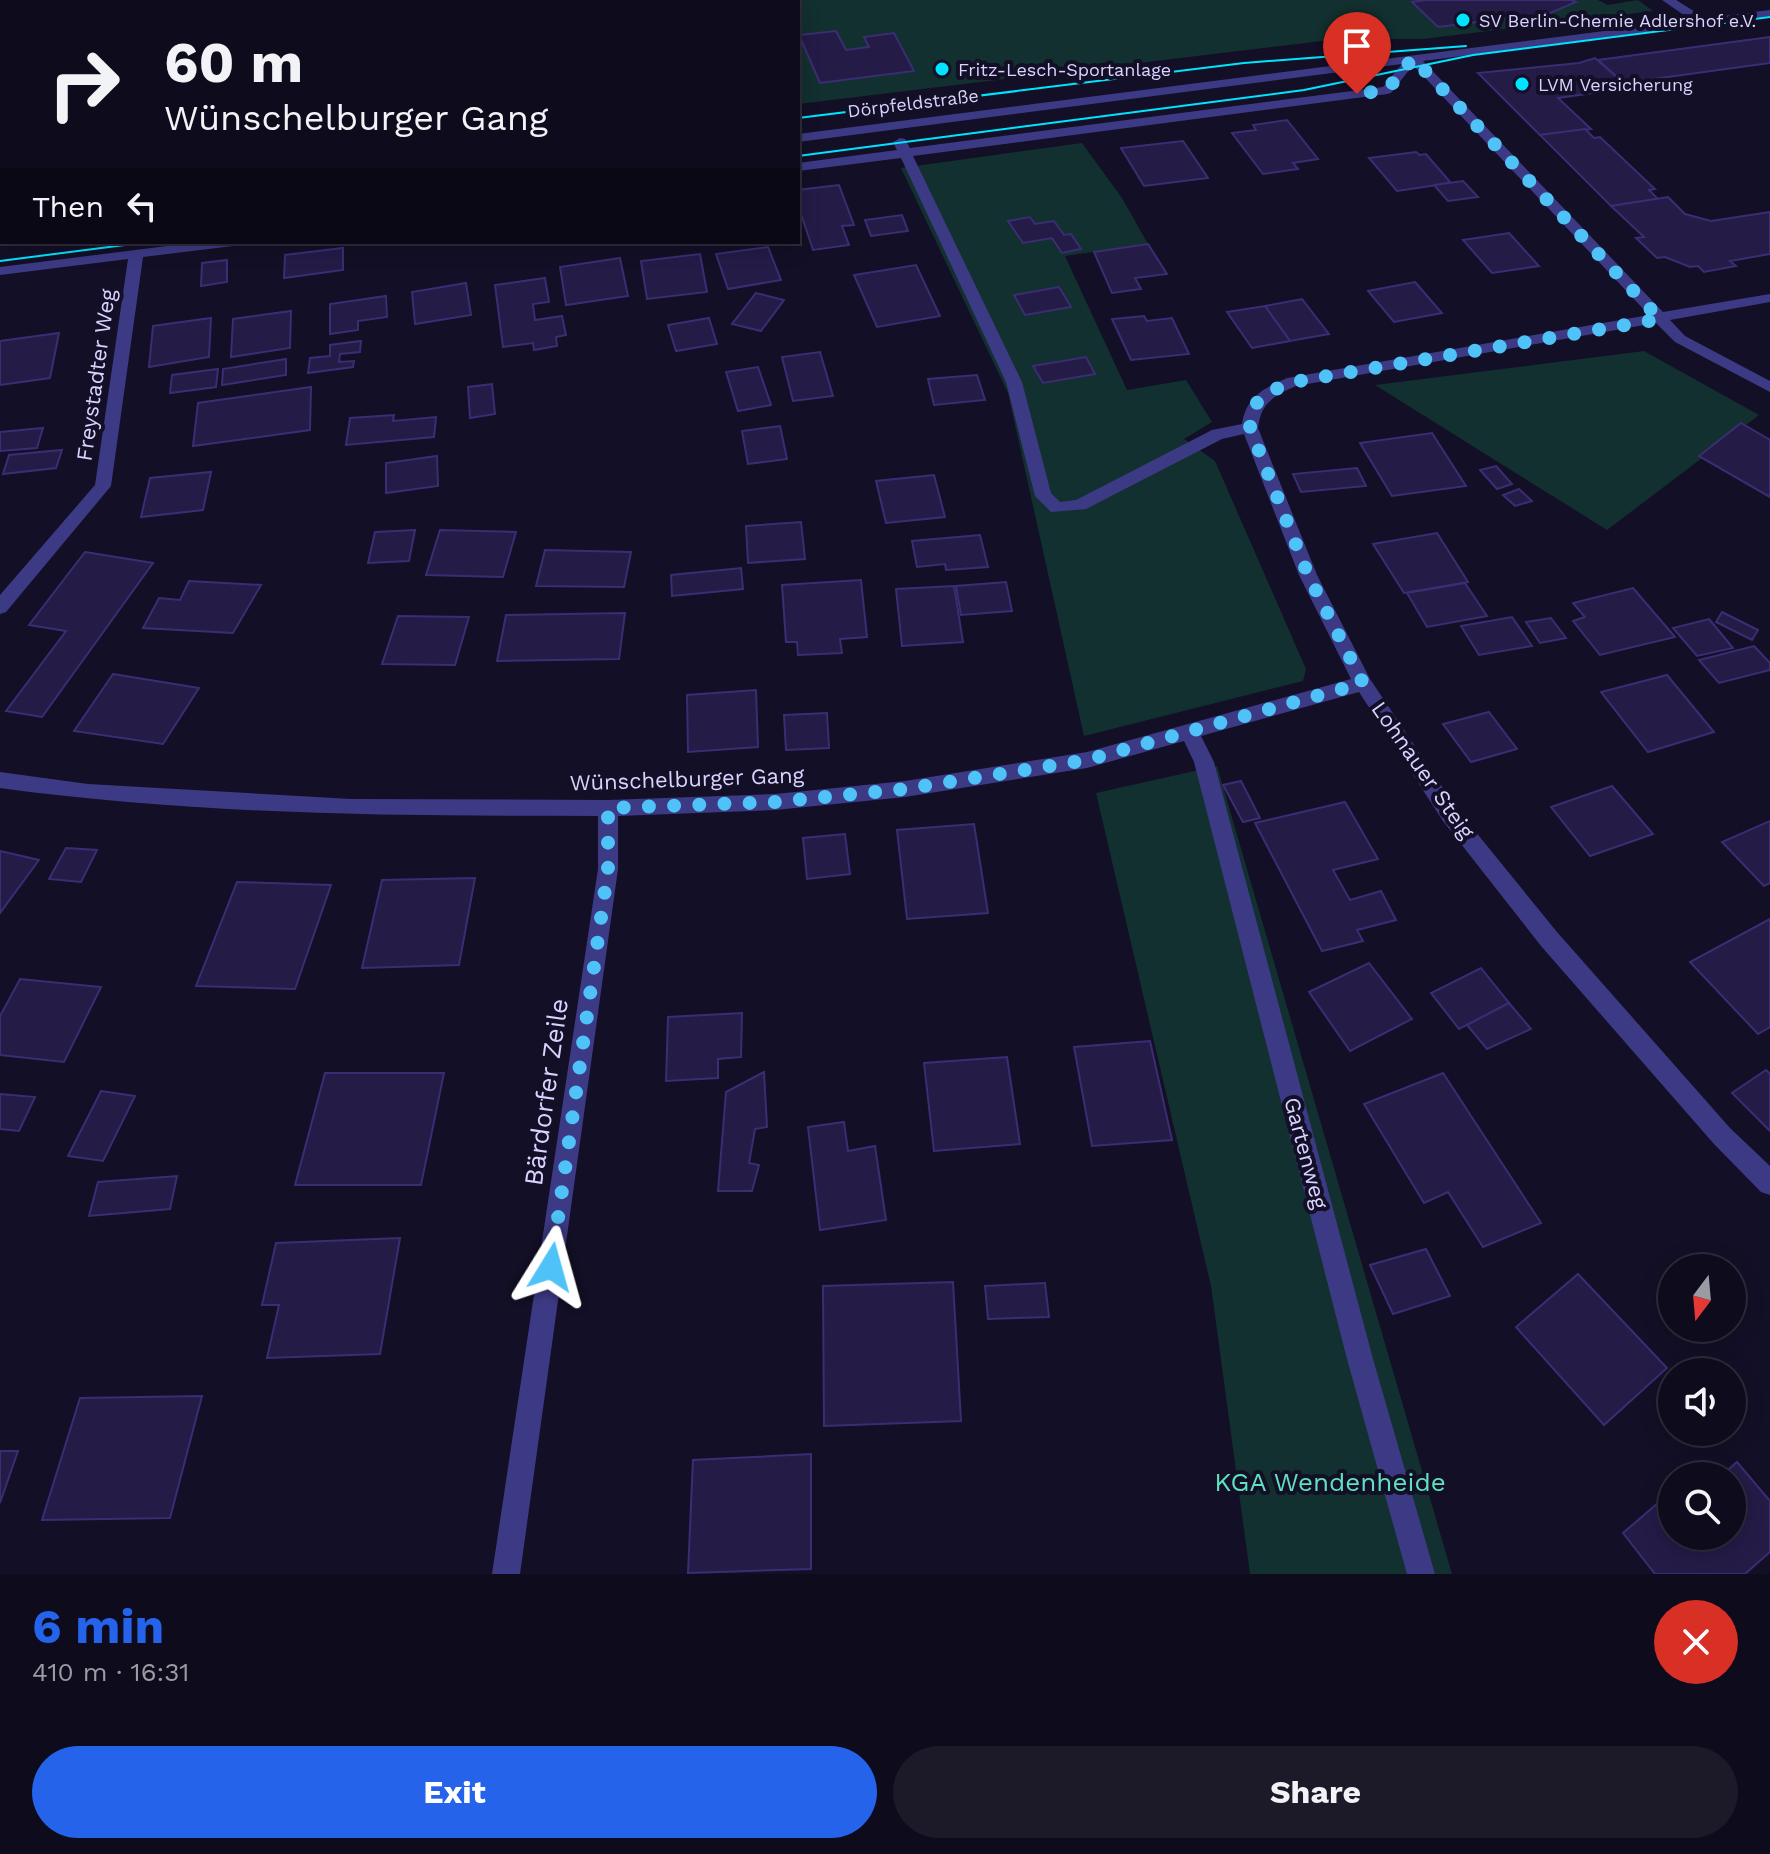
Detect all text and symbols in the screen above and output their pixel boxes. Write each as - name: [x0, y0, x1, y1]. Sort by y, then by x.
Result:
- place label: SV Berlin-Chemie Adlershof e.V.: [1479, 10, 1756, 31]
- marker: SV Berlin-Chemie Adlershof e.V.: [1454, 11, 1472, 29]
- pin: [1323, 12, 1391, 94]
- icon: arrive: [1335, 24, 1379, 68]
- text: 60 m: [164, 30, 303, 96]
- icon: right: [32, 32, 136, 136]
- place label: Fritz-Lesch-Sportanlage: [958, 59, 1171, 80]
- marker: Fritz-Lesch-Sportanlage: [933, 60, 951, 78]
- place label: LVM Versicherung: [1538, 74, 1693, 95]
- marker: LVM Versicherung: [1513, 75, 1531, 93]
- street label: Dörpfeldstraße: [846, 85, 980, 121]
- text: Wünschelburger Gang: [164, 97, 548, 139]
- icon: left: [120, 184, 164, 228]
- text: Then: [32, 189, 104, 224]
- street label: Freystadter Weg: [72, 287, 120, 463]
- street label: Lohnauer Steig: [1366, 697, 1480, 844]
- street label: Wünschelburger Gang: [569, 762, 805, 796]
- street label: Bärdorfer Zeile: [518, 996, 574, 1188]
- street label: Gartenweg: [1279, 1094, 1333, 1212]
- position arrow: [509, 1225, 593, 1309]
- north arrow: [1658, 1254, 1746, 1342]
- map controls: [1658, 1254, 1746, 1550]
- button: sound: [1658, 1358, 1746, 1446]
- button: search: [1658, 1462, 1746, 1550]
- park label: KGA Wendenheide: [1214, 1467, 1446, 1497]
- text: 6 min: [32, 1598, 164, 1655]
- button: close: [1654, 1600, 1738, 1684]
- text: 410 m · 16:31: [32, 1657, 189, 1687]
- button: Exit: [32, 1746, 877, 1838]
- button: Share: [893, 1746, 1738, 1838]

